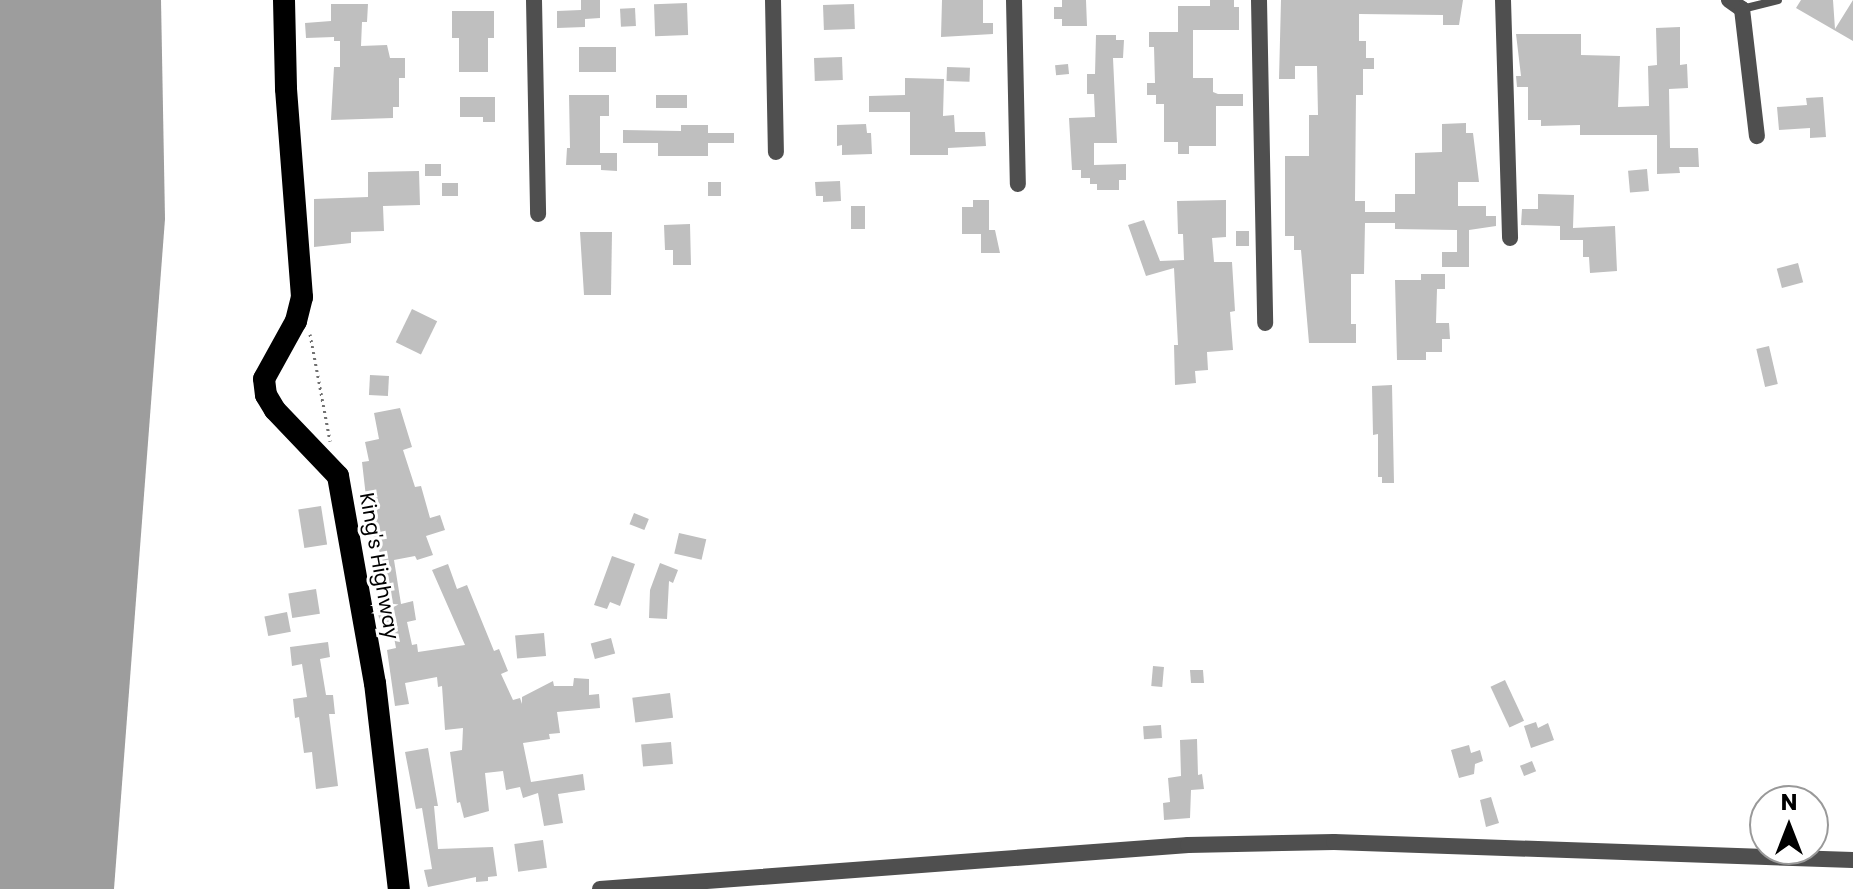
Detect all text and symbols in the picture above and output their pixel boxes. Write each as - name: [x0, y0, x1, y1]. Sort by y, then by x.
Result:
- street label: King's Highway: [354, 491, 404, 641]
- north arrow: [1749, 785, 1829, 865]
- text: N: [1781, 787, 1797, 818]

